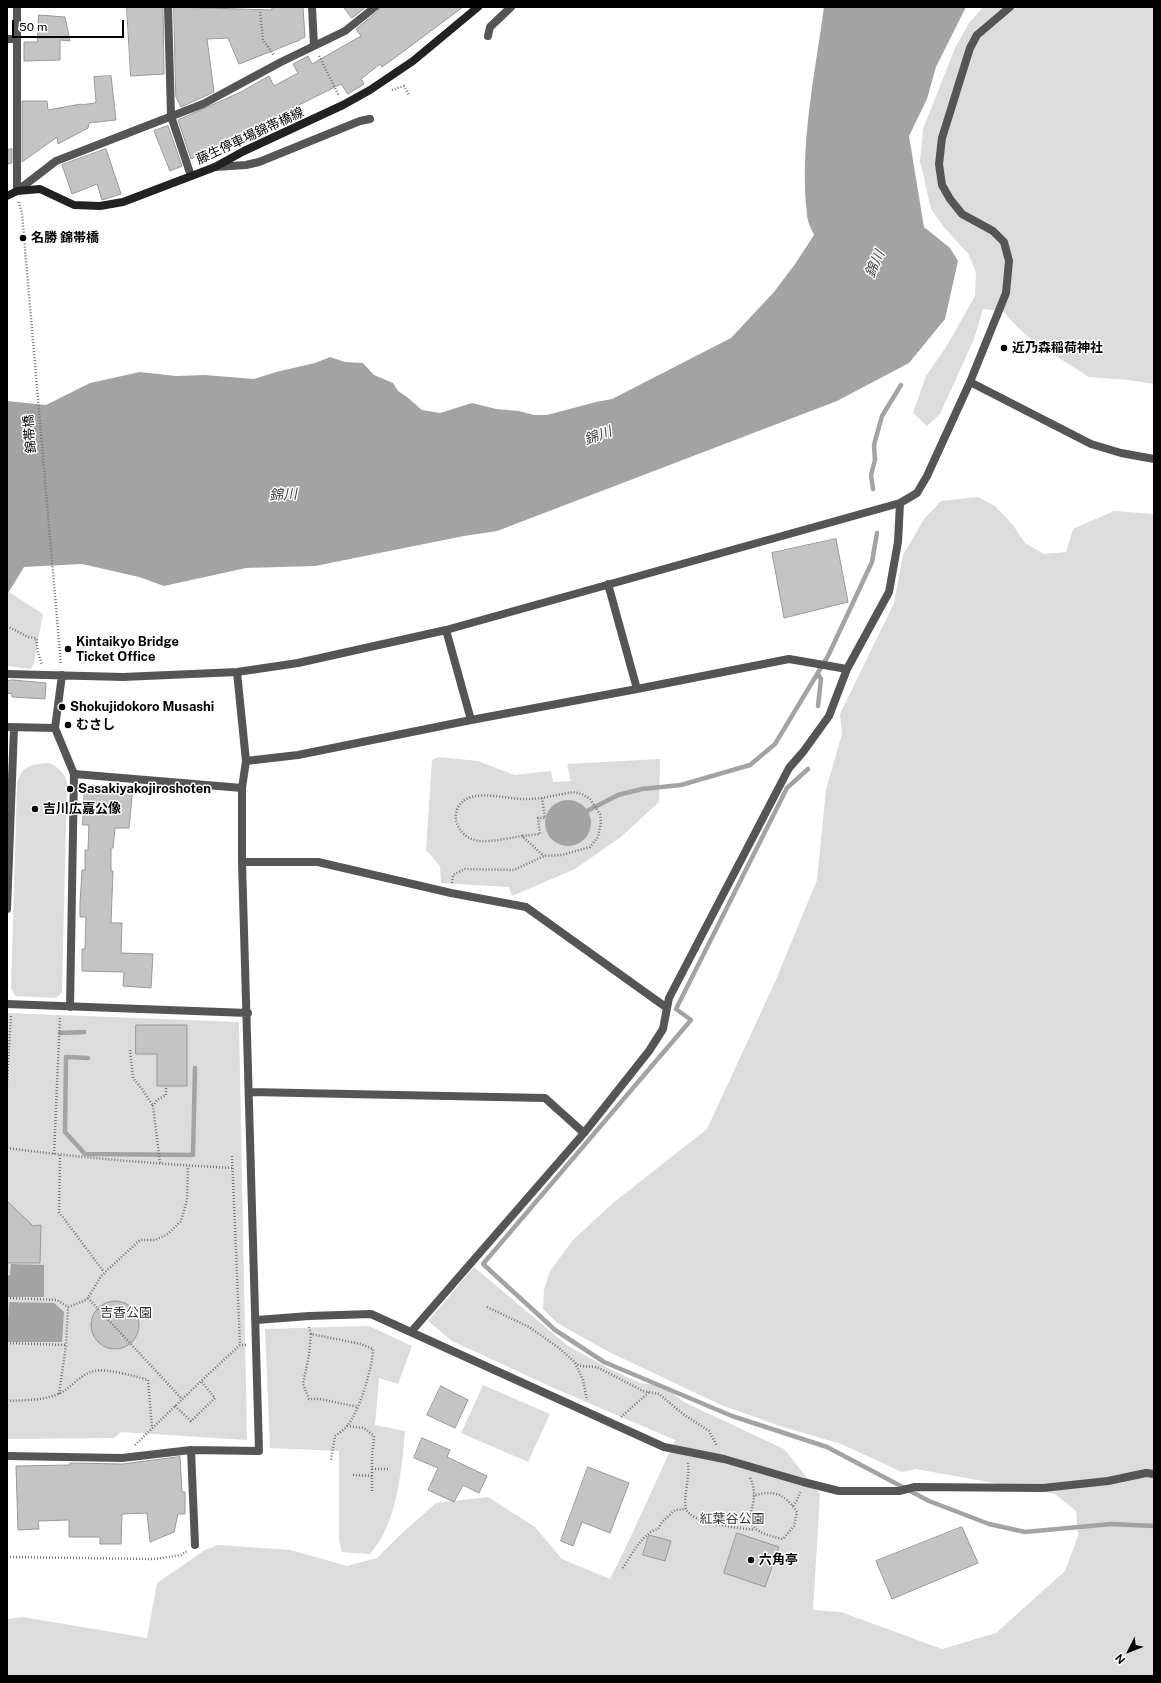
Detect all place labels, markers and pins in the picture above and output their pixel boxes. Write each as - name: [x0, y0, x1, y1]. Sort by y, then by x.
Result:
- place label: 名勝 錦帯橋: [31, 230, 99, 246]
- marker: 名勝 錦帯橋: [18, 233, 28, 243]
- place label: 近乃森稲荷神社: [1012, 340, 1103, 356]
- marker: 近乃森稲荷神社: [999, 343, 1009, 353]
- place label: Kintaikyo Bridge Ticket Office: [76, 634, 179, 665]
- marker: Kintaikyo Bridge Ticket Office: [63, 644, 73, 654]
- place label: Shokujidokoro Musashi: [70, 699, 214, 715]
- marker: Shokujidokoro Musashi: [57, 702, 67, 712]
- place label: むさし: [76, 717, 115, 733]
- marker: むさし: [63, 720, 73, 730]
- place label: Sasakiyakojiroshoten: [78, 781, 211, 797]
- marker: Sasakiyakojiroshoten: [65, 784, 75, 794]
- place label: 吉川広嘉公像: [43, 801, 121, 817]
- marker: 吉川広嘉公像: [30, 804, 40, 814]
- place label: 六角亭: [759, 1552, 798, 1568]
- marker: 六角亭: [746, 1555, 756, 1565]

